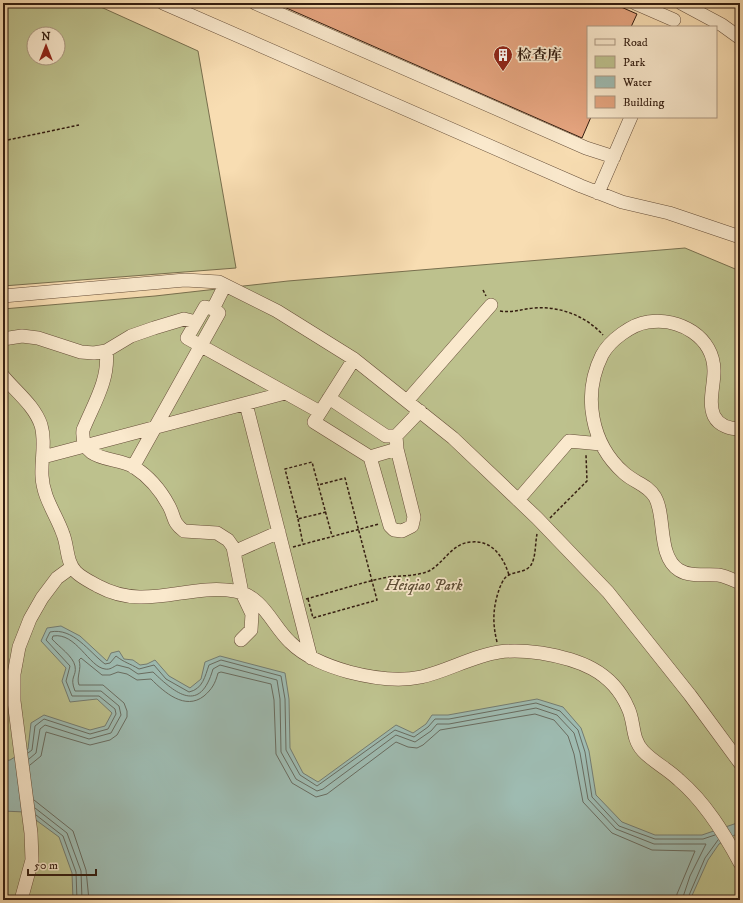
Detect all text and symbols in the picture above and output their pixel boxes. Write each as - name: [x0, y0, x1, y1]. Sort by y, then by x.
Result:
- north arrow: [26, 26, 66, 66]
- legend: [587, 26, 717, 118]
- text: N: [41, 30, 51, 44]
- text: Road: [623, 35, 648, 50]
- building icon: 检查库: [492, 44, 514, 72]
- place label: 检查库: [517, 46, 562, 65]
- text: Park: [623, 55, 645, 70]
- text: Water: [622, 75, 652, 90]
- text: Building: [623, 95, 664, 110]
- park label: Heiqiao Park: [385, 576, 463, 595]
- scale bar: [28, 851, 96, 877]
- text: 50 m: [34, 858, 58, 873]

